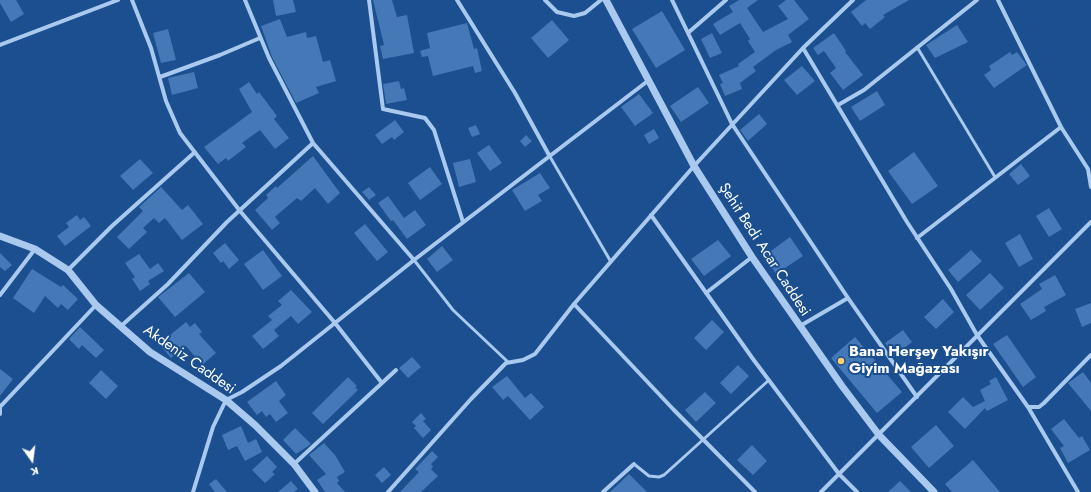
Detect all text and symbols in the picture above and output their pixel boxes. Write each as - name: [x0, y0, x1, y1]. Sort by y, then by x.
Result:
- street label: Şehit Bedi Acar Caddesi: [714, 180, 814, 320]
- street label: Akdeniz Caddesi: [140, 322, 238, 398]
- place label: Bana Herşey Yakışır Giyim Mağazası: [849, 343, 989, 378]
- marker: Bana Herşey Yakışır Giyim Mağazası: [836, 356, 846, 366]
- north arrow: [12, 440, 52, 480]
- text: K: [29, 463, 41, 480]

